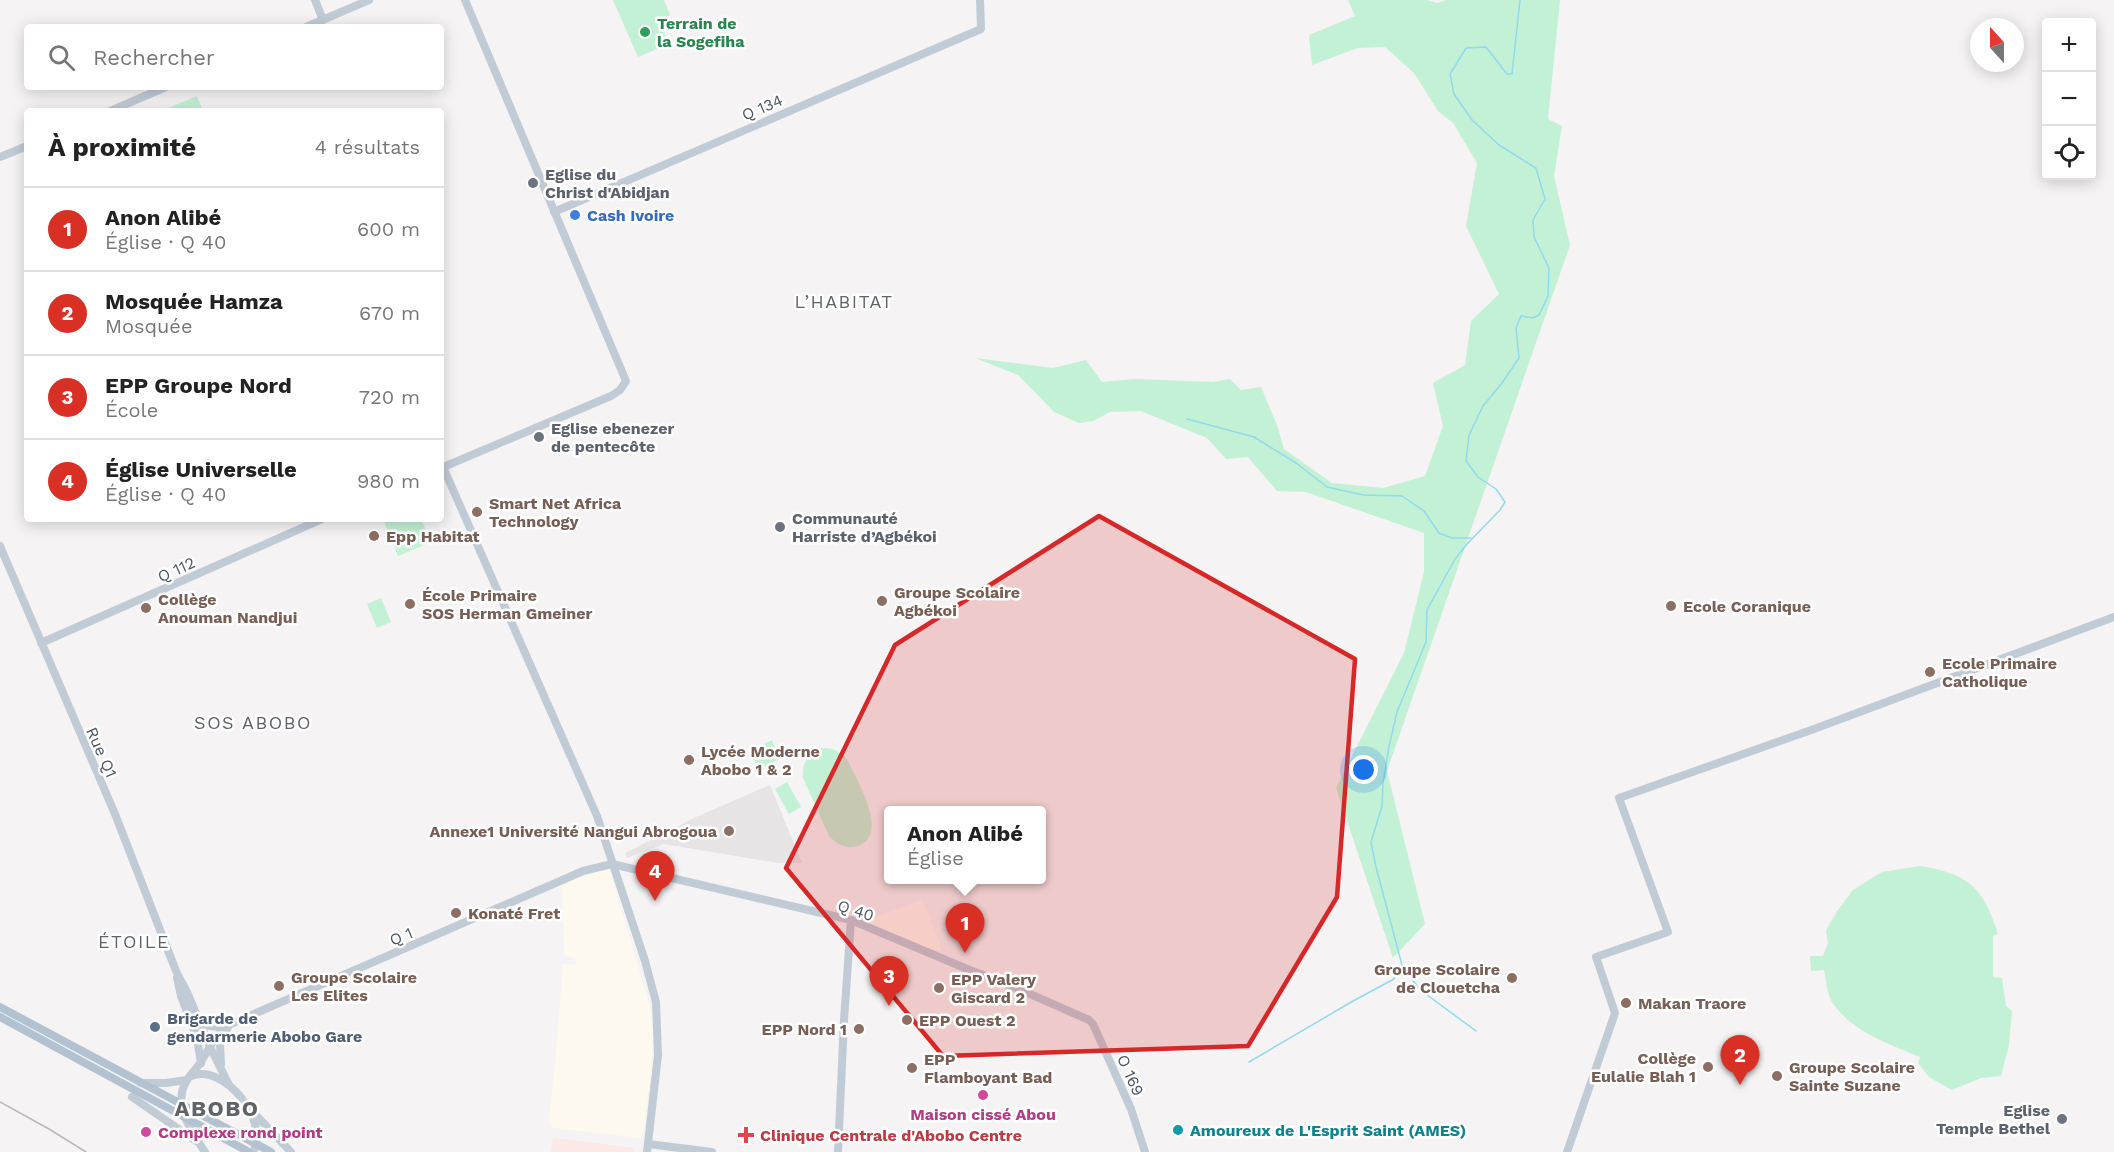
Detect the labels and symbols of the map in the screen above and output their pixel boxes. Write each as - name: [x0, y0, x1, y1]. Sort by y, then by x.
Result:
- place label: Terrain de la Sogefiha: [657, 14, 745, 51]
- north arrow: [1970, 18, 2024, 72]
- marker: Terrain de la Sogefiha: [638, 25, 652, 39]
- street label: Q 134: [739, 90, 786, 124]
- place label: Eglise du Christ d'Abidjan: [545, 165, 670, 202]
- marker: Eglise du Christ d'Abidjan: [526, 176, 540, 190]
- place label: Cash Ivoire: [587, 206, 674, 225]
- marker: Cash Ivoire: [568, 208, 582, 222]
- district label: L’HABITAT: [794, 291, 894, 312]
- place label: Eglise ebenezer de pentecôte: [551, 419, 674, 456]
- marker: Eglise ebenezer de pentecôte: [532, 430, 546, 444]
- place label: Smart Net Africa Technology: [489, 494, 622, 531]
- marker: Smart Net Africa Technology: [470, 505, 484, 519]
- place label: Communauté Harriste d’Agbékoi: [792, 509, 937, 546]
- marker: Communauté Harriste d’Agbékoi: [773, 520, 787, 534]
- place label: Epp Habitat: [386, 527, 480, 546]
- marker: Epp Habitat: [367, 529, 381, 543]
- street label: Q 112: [155, 553, 198, 586]
- place label: Groupe Scolaire Agbékoi: [894, 583, 1020, 620]
- place label: École Primaire SOS Herman Gmeiner: [422, 586, 592, 623]
- place label: Collège Anouman Nandjui: [158, 590, 297, 627]
- marker: Groupe Scolaire Agbékoi: [875, 594, 889, 608]
- marker: École Primaire SOS Herman Gmeiner: [403, 597, 417, 611]
- place label: Ecole Coranique: [1683, 597, 1811, 616]
- marker: Ecole Coranique: [1664, 599, 1678, 613]
- marker: Collège Anouman Nandjui: [139, 601, 153, 615]
- place label: Ecole Primaire Catholique: [1942, 654, 2057, 691]
- marker: Ecole Primaire Catholique: [1923, 665, 1937, 679]
- district label: SOS ABOBO: [194, 712, 312, 733]
- street label: Rue Q1: [82, 724, 121, 780]
- place label: Lycée Moderne Abobo 1 & 2: [701, 742, 820, 779]
- marker: Lycée Moderne Abobo 1 & 2: [682, 753, 696, 767]
- your location: [1349, 755, 1378, 784]
- place label: Annexe1 Université Nangui Abrogoua: [429, 822, 718, 841]
- marker: Annexe1 Université Nangui Abrogoua: [722, 824, 736, 838]
- pin: 4: [636, 852, 674, 901]
- street label: Q 40: [835, 896, 876, 925]
- place label: Konaté Fret: [468, 904, 560, 923]
- pin: 1: [946, 904, 984, 953]
- marker: Konaté Fret: [449, 906, 463, 920]
- street label: Q 1: [387, 923, 416, 950]
- district label: ÉTOILE: [98, 931, 170, 952]
- pin: 3: [870, 956, 908, 1006]
- place label: Groupe Scolaire de Clouetcha: [1374, 960, 1501, 997]
- place label: Groupe Scolaire Les Elites: [291, 968, 417, 1005]
- place label: EPP Valery Giscard 2: [951, 970, 1037, 1007]
- marker: Groupe Scolaire de Clouetcha: [1505, 971, 1519, 985]
- marker: Groupe Scolaire Les Elites: [272, 979, 286, 993]
- marker: EPP Valery Giscard 2: [932, 981, 946, 995]
- place label: Makan Traore: [1638, 994, 1746, 1013]
- marker: Makan Traore: [1619, 996, 1633, 1010]
- place label: Brigarde de gendarmerie Abobo Gare: [167, 1009, 362, 1046]
- place label: EPP Ouest 2: [919, 1011, 1016, 1030]
- marker: EPP Ouest 2: [900, 1013, 914, 1027]
- marker: Brigarde de gendarmerie Abobo Gare: [148, 1020, 162, 1034]
- place label: EPP Nord 1: [762, 1020, 847, 1039]
- marker: EPP Nord 1: [852, 1022, 866, 1036]
- pin: 2: [1720, 1036, 1760, 1085]
- place label: Collège Eulalie Blah 1: [1591, 1049, 1696, 1086]
- place label: EPP Flamboyant Bad: [924, 1050, 1052, 1087]
- street label: O 169: [1113, 1052, 1148, 1099]
- place label: Groupe Scolaire Sainte Suzane: [1789, 1058, 1915, 1095]
- marker: Collège Eulalie Blah 1: [1701, 1060, 1715, 1074]
- marker: EPP Flamboyant Bad: [905, 1061, 919, 1075]
- marker: Groupe Scolaire Sainte Suzane: [1770, 1069, 1784, 1083]
- marker: Maison cissé Abou: [976, 1088, 990, 1102]
- district label: ABOBO: [175, 1096, 259, 1121]
- place label: Eglise Temple Bethel: [1936, 1101, 2051, 1138]
- place label: Maison cissé Abou: [910, 1105, 1056, 1124]
- marker: Eglise Temple Bethel: [2055, 1112, 2069, 1126]
- place label: Amoureux de L'Esprit Saint (AMES): [1190, 1121, 1466, 1140]
- place label: Complexe rond point: [158, 1123, 323, 1142]
- marker: Amoureux de L'Esprit Saint (AMES): [1171, 1123, 1185, 1137]
- marker: Complexe rond point: [139, 1125, 153, 1139]
- marker: Clinique Centrale d'Abobo Centre: [737, 1126, 755, 1144]
- place label: Clinique Centrale d'Abobo Centre: [760, 1126, 1022, 1145]

